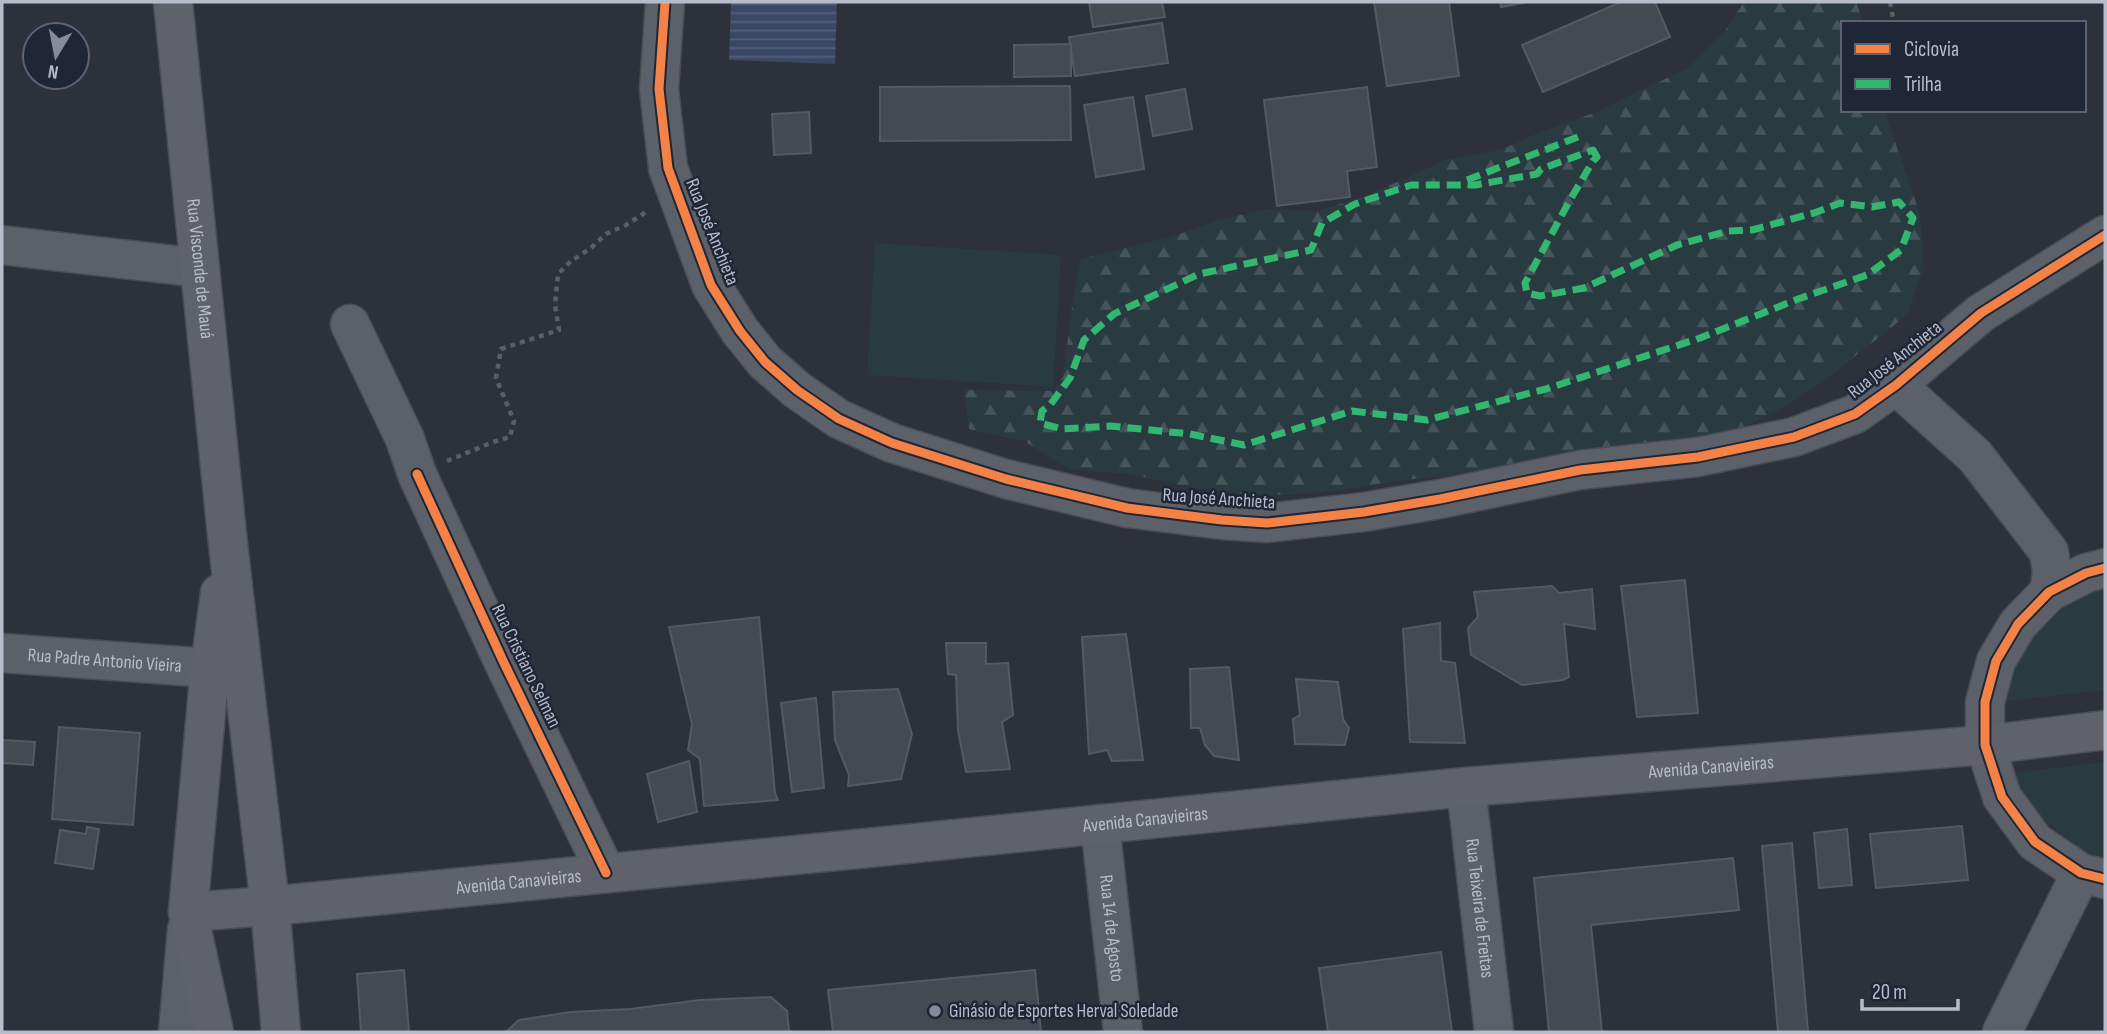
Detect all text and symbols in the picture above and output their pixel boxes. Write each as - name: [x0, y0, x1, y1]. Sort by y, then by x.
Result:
- north arrow: [21, 21, 91, 91]
- legend: [1841, 21, 2086, 112]
- text: Ciclovia: [1904, 37, 1959, 62]
- text: N: [46, 59, 60, 83]
- text: Trilha: [1904, 72, 1942, 97]
- street label: Rua José Anchieta: [680, 175, 744, 289]
- street label: Rua Visconde de Mauá: [181, 197, 219, 340]
- street label: Rua José Anchieta: [1843, 316, 1947, 404]
- street label: Rua José Anchieta: [1162, 484, 1276, 514]
- street label: Rua Cristiano Selman: [486, 600, 566, 732]
- street label: Rua Padre Antonio Vieira: [27, 643, 183, 677]
- street label: Avenida Canavieiras: [1646, 751, 1775, 784]
- street label: Avenida Canavieiras: [1081, 802, 1209, 838]
- street label: Rua Teixeira de Freitas: [1460, 837, 1499, 979]
- street label: Avenida Canavieiras: [454, 864, 582, 899]
- street label: Rua 14 de Agosto: [1094, 874, 1129, 983]
- scale bar: [1862, 968, 1958, 1012]
- text: 20 m: [1872, 980, 1907, 1005]
- place label: Ginásio de Esportes Herval Soledade: [949, 1000, 1178, 1023]
- marker: Ginásio de Esportes Herval Soledade: [927, 1003, 943, 1019]

